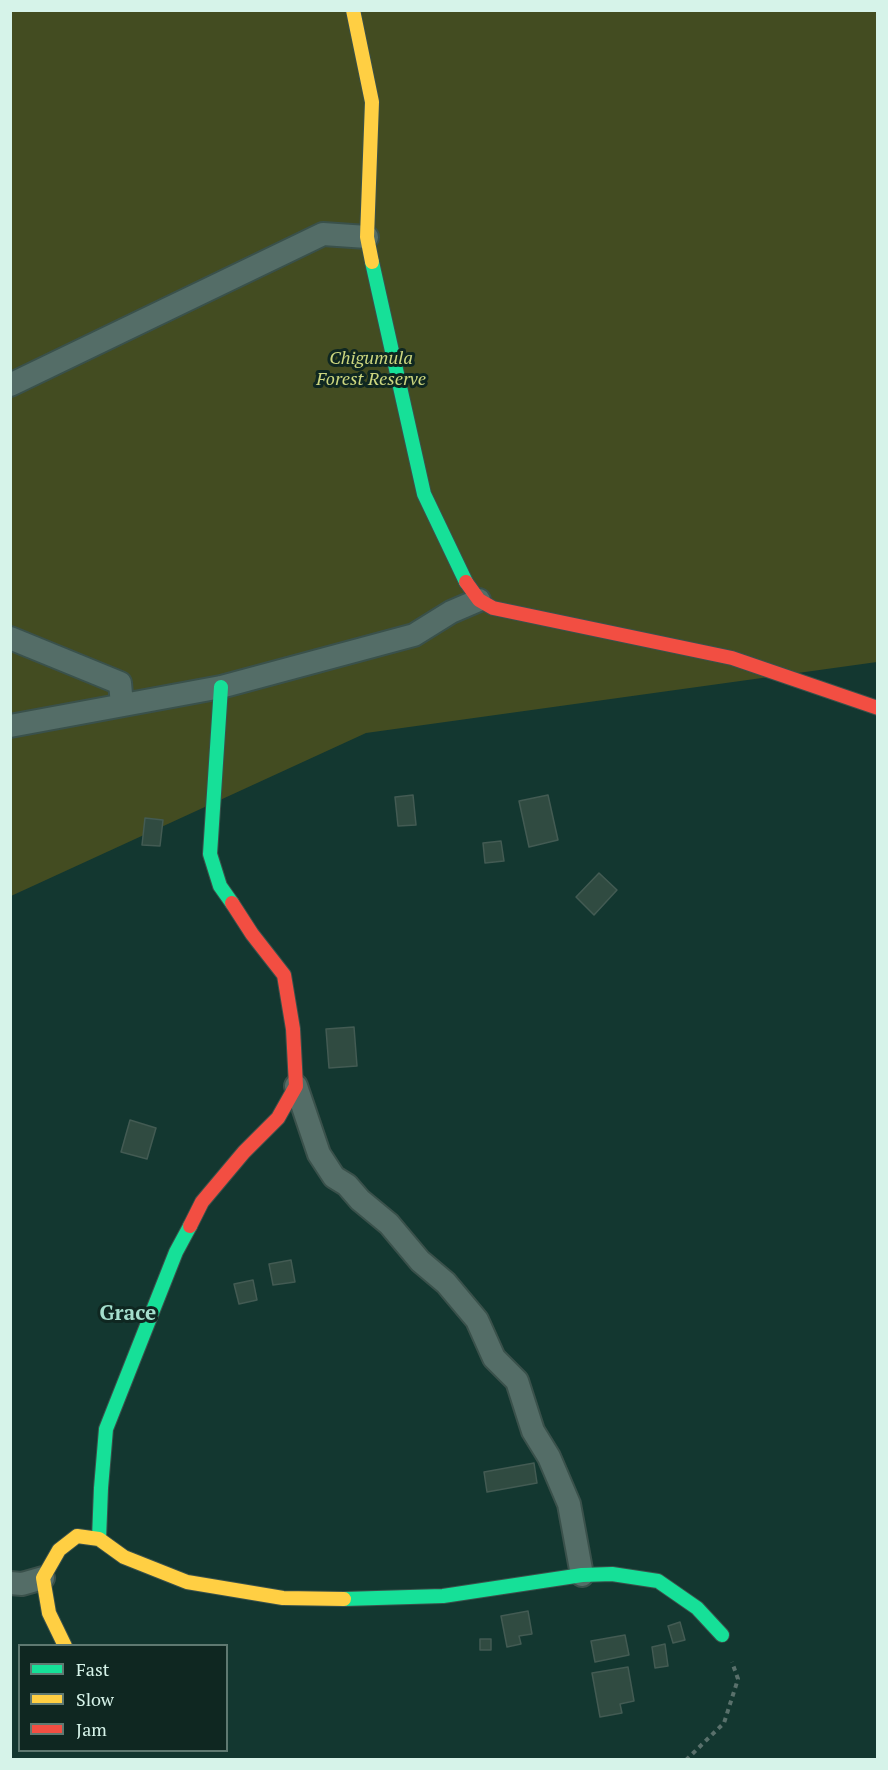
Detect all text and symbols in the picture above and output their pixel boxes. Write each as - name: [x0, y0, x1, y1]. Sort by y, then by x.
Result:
- park label: Chigumula Forest Reserve: [316, 348, 426, 391]
- district label: Grace: [100, 1301, 156, 1327]
- legend: [18, 1644, 228, 1752]
- text: Fast: [76, 1657, 109, 1681]
- text: Slow: [76, 1687, 114, 1711]
- text: Jam: [76, 1717, 107, 1741]

